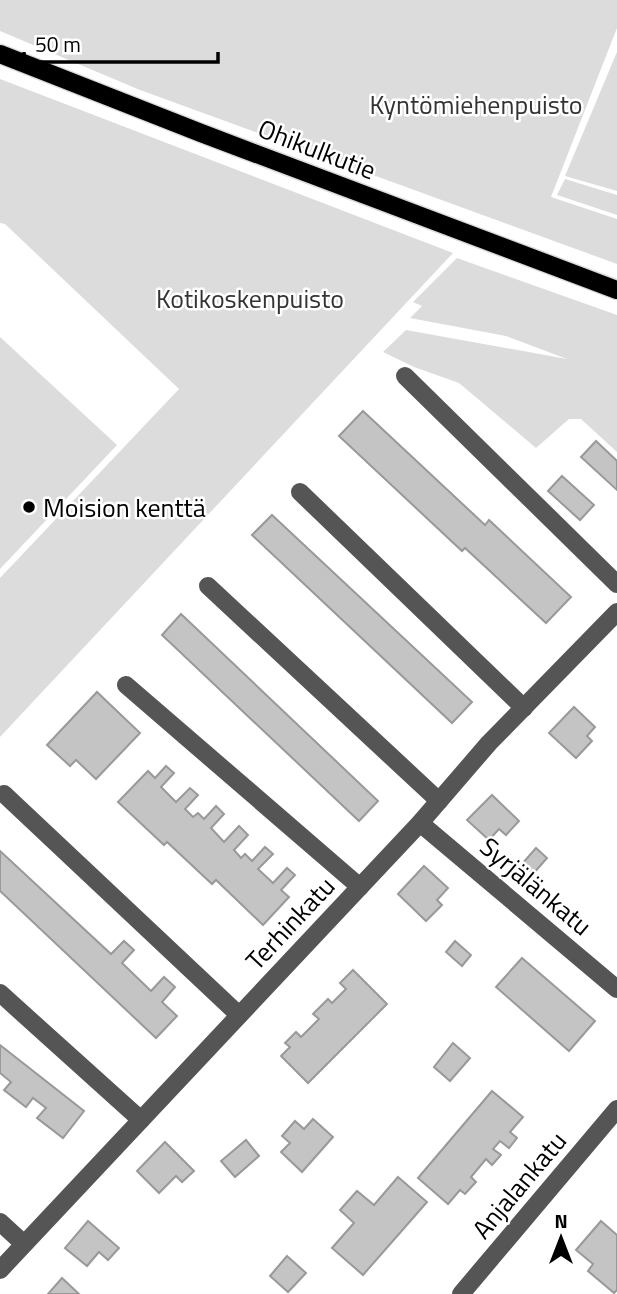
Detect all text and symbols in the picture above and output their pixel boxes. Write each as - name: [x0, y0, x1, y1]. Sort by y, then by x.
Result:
- scale bar: [24, 21, 219, 65]
- text: 50 m: [35, 28, 81, 60]
- park label: Kyntömiehenpuisto: [369, 85, 583, 124]
- street label: Ohikulkutie: [252, 109, 382, 189]
- park label: Kotikoskenpuisto: [156, 279, 344, 318]
- place label: Moision kenttä: [43, 488, 206, 527]
- marker: Moision kenttä: [21, 499, 37, 515]
- street label: Syrjälänkatu: [472, 828, 600, 944]
- street label: Terhinkatu: [236, 868, 344, 978]
- street label: Anjalankatu: [462, 1123, 576, 1247]
- north arrow: [526, 1203, 596, 1273]
- text: N: [554, 1206, 568, 1235]

